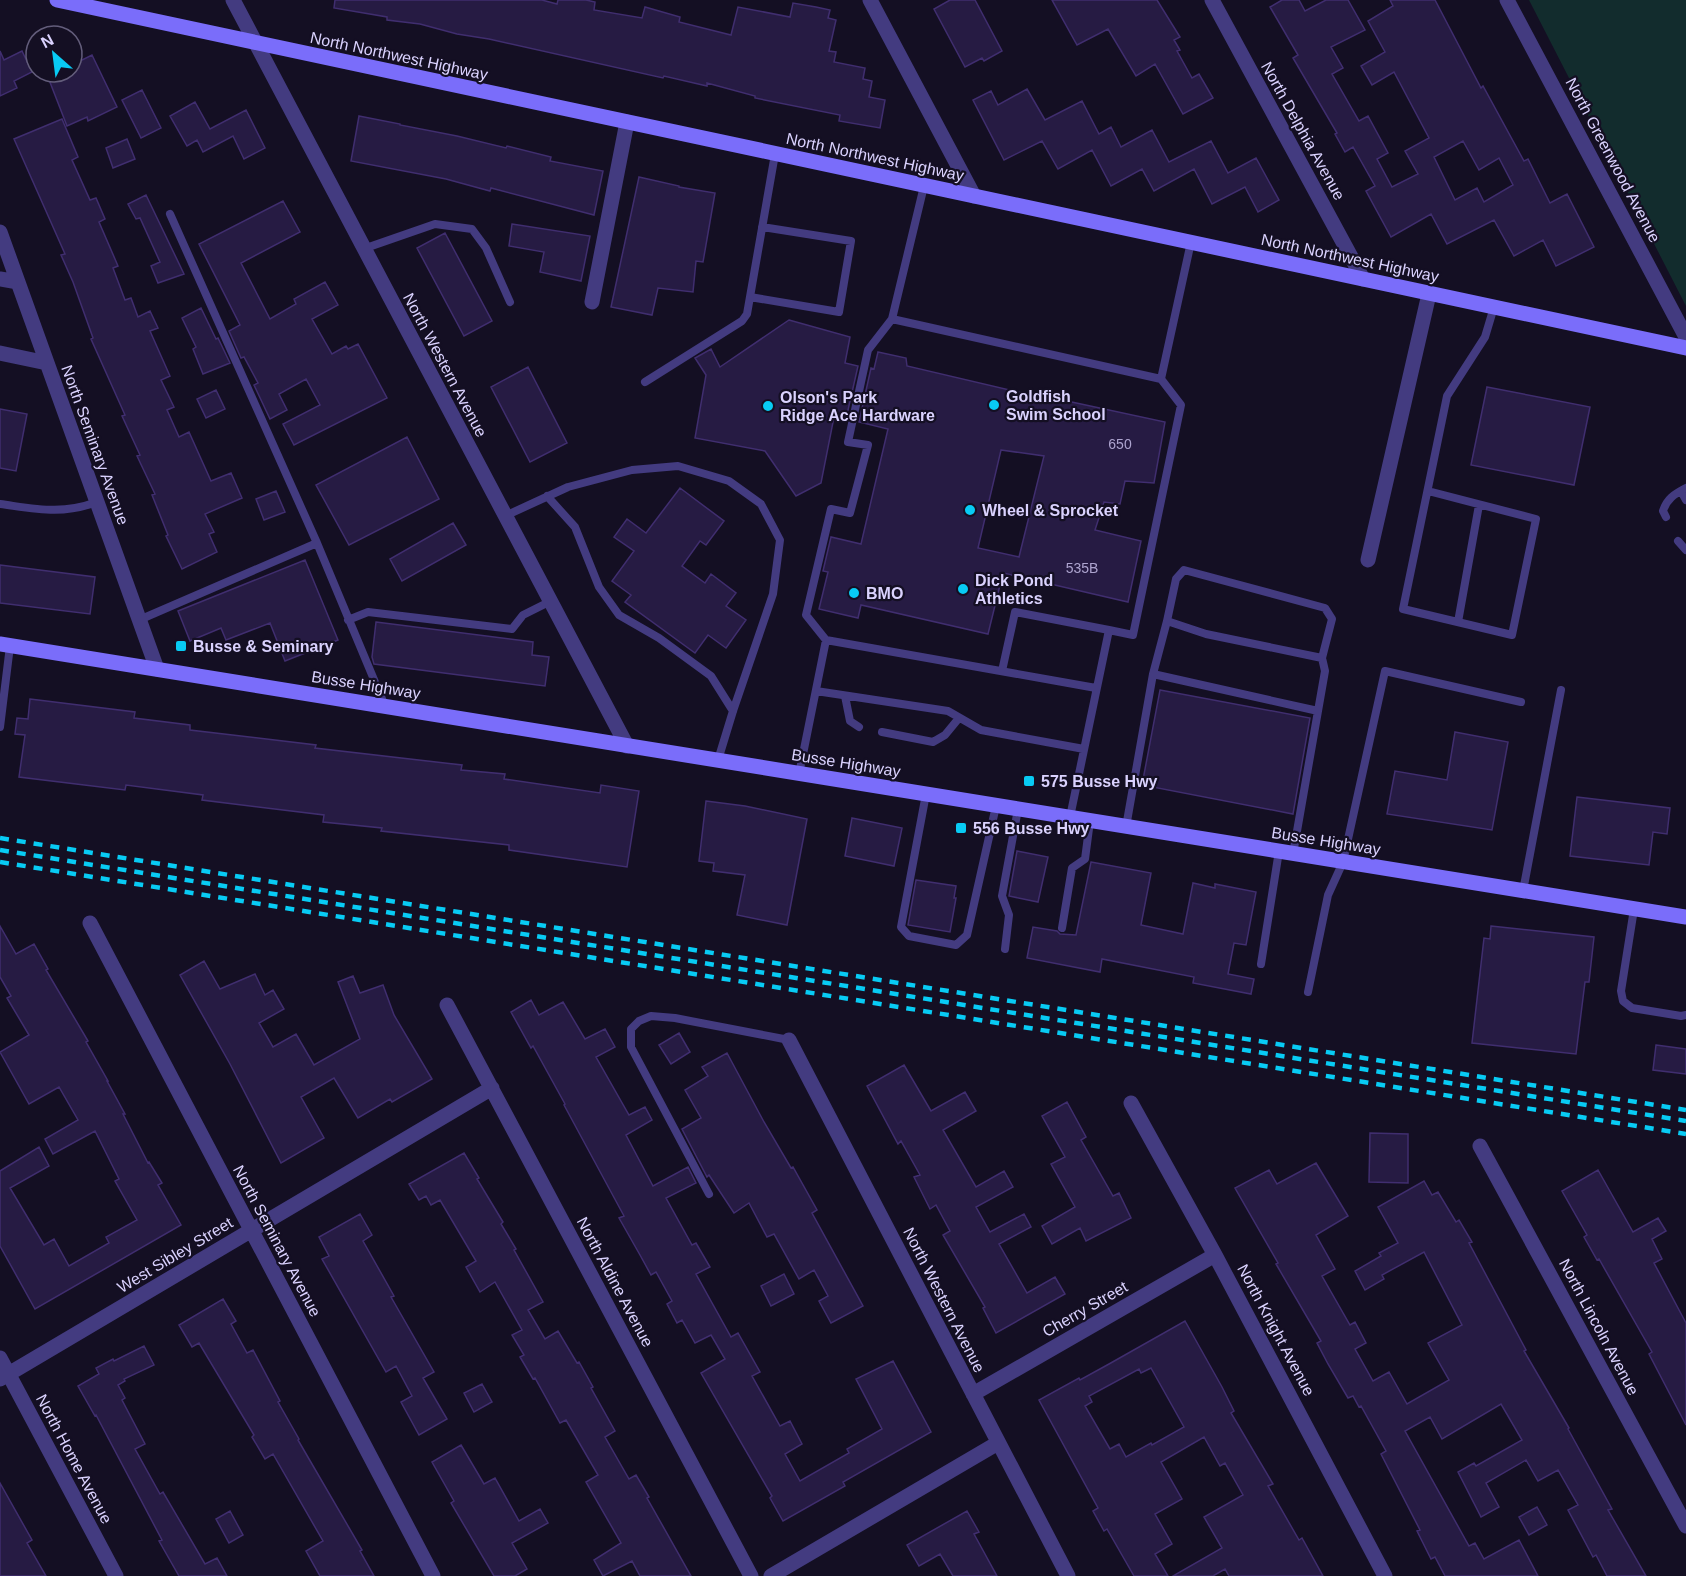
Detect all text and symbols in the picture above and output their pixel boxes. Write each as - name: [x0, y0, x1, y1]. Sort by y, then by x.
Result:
- north arrow: [24, 24, 84, 84]
- street label: North Northwest Highway: [309, 29, 489, 83]
- text: N: [38, 31, 56, 51]
- street label: North Delphia Avenue: [1258, 59, 1348, 203]
- street label: North Greenwood Avenue: [1562, 75, 1664, 245]
- street label: North Northwest Highway: [785, 130, 965, 184]
- street label: North Northwest Highway: [1260, 231, 1440, 285]
- street label: North Western Avenue: [400, 290, 490, 440]
- street label: North Seminary Avenue: [58, 363, 132, 527]
- place label: Goldfish Swim School: [1006, 388, 1106, 423]
- place label: Olson's Park Ridge Ace Hardware: [780, 389, 935, 424]
- marker: Goldfish Swim School: [987, 398, 1001, 412]
- marker: Olson's Park Ridge Ace Hardware: [761, 399, 775, 413]
- house number: 650: [1108, 436, 1132, 452]
- place label: Wheel & Sprocket: [982, 502, 1119, 519]
- marker: Wheel & Sprocket: [963, 503, 977, 517]
- house number: 535B: [1066, 560, 1098, 576]
- place label: Dick Pond Athletics: [975, 572, 1053, 607]
- marker: Dick Pond Athletics: [956, 582, 970, 596]
- place label: BMO: [866, 585, 903, 602]
- marker: BMO: [847, 586, 861, 600]
- place label: Busse & Seminary: [193, 638, 334, 655]
- marker: Busse & Seminary: [174, 639, 188, 653]
- street label: Busse Highway: [310, 668, 422, 702]
- street label: Busse Highway: [790, 746, 902, 780]
- place label: 575 Busse Hwy: [1041, 773, 1158, 790]
- marker: 575 Busse Hwy: [1022, 774, 1036, 788]
- place label: 556 Busse Hwy: [973, 820, 1090, 837]
- marker: 556 Busse Hwy: [954, 821, 968, 835]
- street label: Busse Highway: [1270, 824, 1382, 858]
- street label: North Seminary Avenue: [230, 1163, 324, 1320]
- street label: West Sibley Street: [114, 1214, 236, 1296]
- street label: North Aldine Avenue: [574, 1214, 657, 1350]
- street label: North Western Avenue: [900, 1225, 988, 1375]
- street label: North Lincoln Avenue: [1556, 1256, 1642, 1398]
- street label: North Knight Avenue: [1234, 1261, 1318, 1399]
- street label: Cherry Street: [1040, 1278, 1131, 1340]
- street label: North Home Avenue: [33, 1392, 115, 1527]

